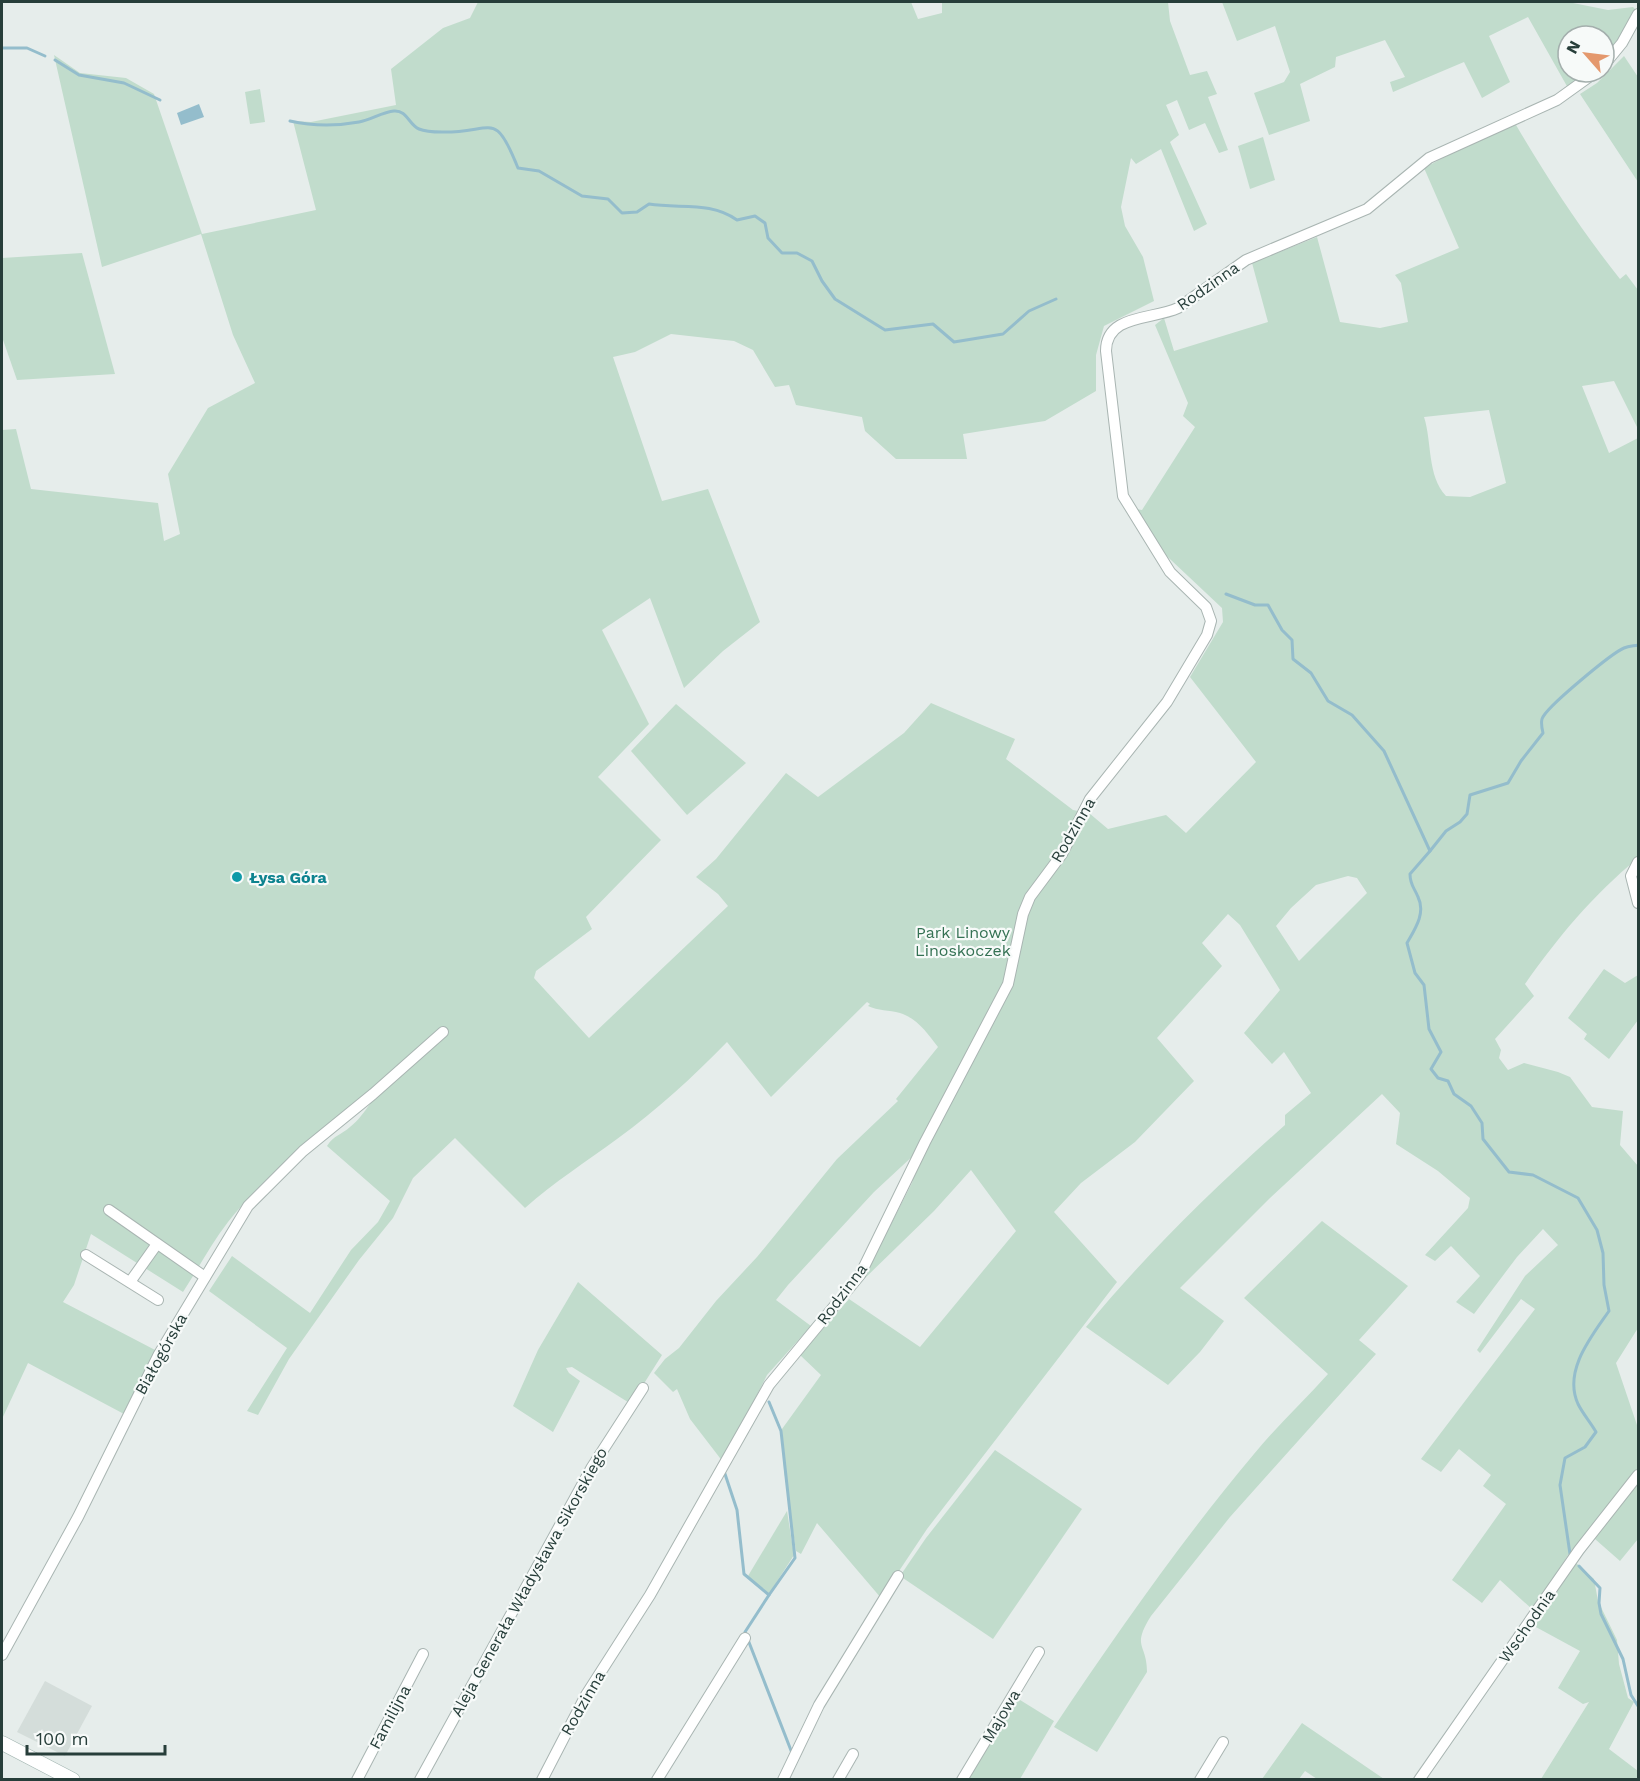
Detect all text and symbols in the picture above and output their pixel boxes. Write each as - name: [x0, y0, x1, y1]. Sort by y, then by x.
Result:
- north arrow: [1556, 24, 1616, 84]
- text: N: [1562, 37, 1584, 57]
- street label: Rodzinna: [1173, 258, 1243, 314]
- street label: Rodzinna: [1047, 794, 1099, 866]
- place label: Łysa Góra: [249, 868, 327, 887]
- marker: Łysa Góra: [230, 870, 244, 884]
- park label: Park Linowy Linoskoczek: [915, 923, 1011, 960]
- street label: Rodzinna: [813, 1260, 871, 1328]
- street label: Białogórska: [131, 1310, 191, 1398]
- street label: Aleja Generała Władysława Sikorskiego: [447, 1444, 611, 1720]
- street label: Wschodnia: [1495, 1586, 1559, 1666]
- street label: Rodzinna: [557, 1667, 609, 1739]
- street label: Familijna: [365, 1682, 415, 1752]
- street label: Majowa: [978, 1686, 1024, 1746]
- scale bar: [27, 1718, 165, 1756]
- text: 100 m: [36, 1728, 89, 1749]

